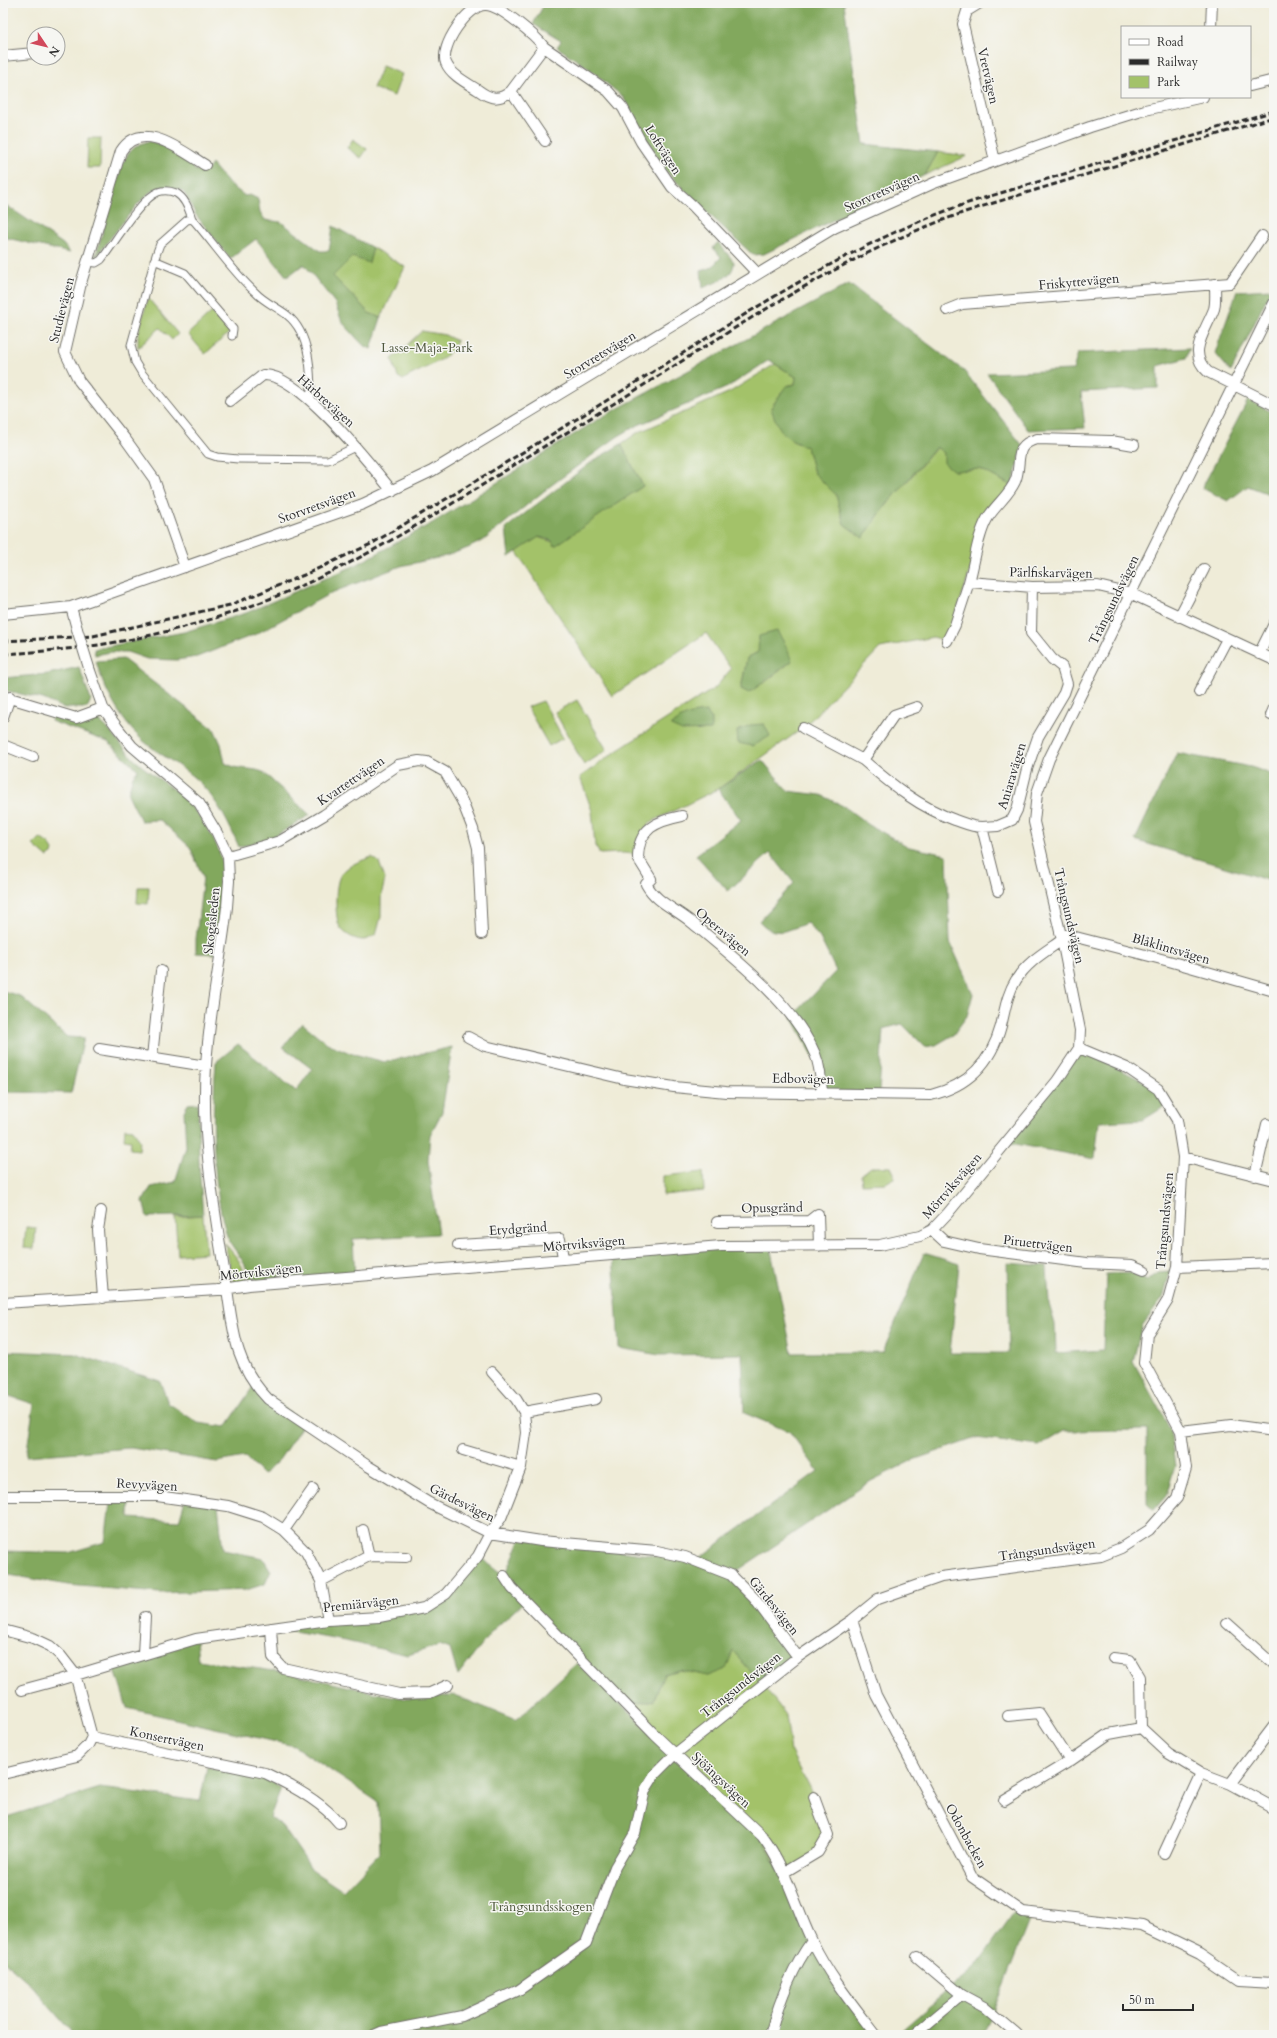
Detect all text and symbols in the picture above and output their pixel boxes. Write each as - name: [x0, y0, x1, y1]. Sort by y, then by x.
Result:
- north arrow: [26, 26, 66, 66]
- legend: [1121, 26, 1251, 98]
- text: Road: [1157, 34, 1184, 50]
- text: N: [45, 43, 63, 60]
- street label: Vretvägen: [973, 46, 1003, 106]
- text: Railway: [1157, 54, 1199, 70]
- text: Park: [1157, 74, 1181, 90]
- street label: Loftvägen: [640, 122, 686, 179]
- street label: Storvretsvägen: [841, 167, 923, 217]
- street label: Friskyttevägen: [1038, 269, 1121, 294]
- street label: Studievägen: [45, 275, 79, 345]
- street label: Storvretsvägen: [561, 326, 640, 384]
- park label: Lasse-Maja-Park: [381, 339, 473, 357]
- street label: Härbrevägen: [293, 370, 359, 432]
- street label: Storvretsvägen: [276, 483, 359, 528]
- street label: Trångsundsvägen: [1085, 552, 1144, 648]
- street label: Pärlfiskarvägen: [1009, 563, 1093, 583]
- street label: Aniaravägen: [993, 740, 1031, 812]
- street label: Kvartettvägen: [314, 751, 389, 810]
- street label: Trångsundsvägen: [1049, 866, 1089, 966]
- street label: Skogåsleden: [200, 886, 225, 955]
- street label: Operavägen: [691, 903, 755, 961]
- street label: Blåklintsvägen: [1130, 929, 1213, 969]
- street label: Edbovägen: [772, 1069, 835, 1089]
- street label: Mörtviksvägen: [918, 1148, 986, 1223]
- street label: Trångsundsvägen: [1152, 1171, 1178, 1270]
- street label: Opusgränd: [741, 1198, 803, 1218]
- street label: Etydgränd: [488, 1218, 548, 1240]
- street label: Mörtviksvägen: [542, 1231, 627, 1257]
- street label: Piruettvägen: [1002, 1231, 1075, 1257]
- street label: Mörtviksvägen: [219, 1259, 304, 1285]
- street label: Revyvägen: [116, 1474, 179, 1496]
- street label: Gärdesvägen: [426, 1479, 498, 1527]
- street label: Trångsundsvägen: [997, 1534, 1097, 1566]
- street label: Gärdesvägen: [745, 1573, 804, 1640]
- street label: Premiärvägen: [322, 1591, 400, 1617]
- street label: Trångsundsvägen: [697, 1647, 785, 1722]
- street label: Konsertvägen: [128, 1722, 207, 1756]
- street label: Sjöängsvägen: [687, 1748, 755, 1813]
- street label: Odonbacken: [941, 1800, 991, 1872]
- park label: Trångsundsskogen: [489, 1898, 593, 1916]
- scale bar: [1123, 1986, 1193, 2012]
- text: 50 m: [1129, 1992, 1156, 2008]

